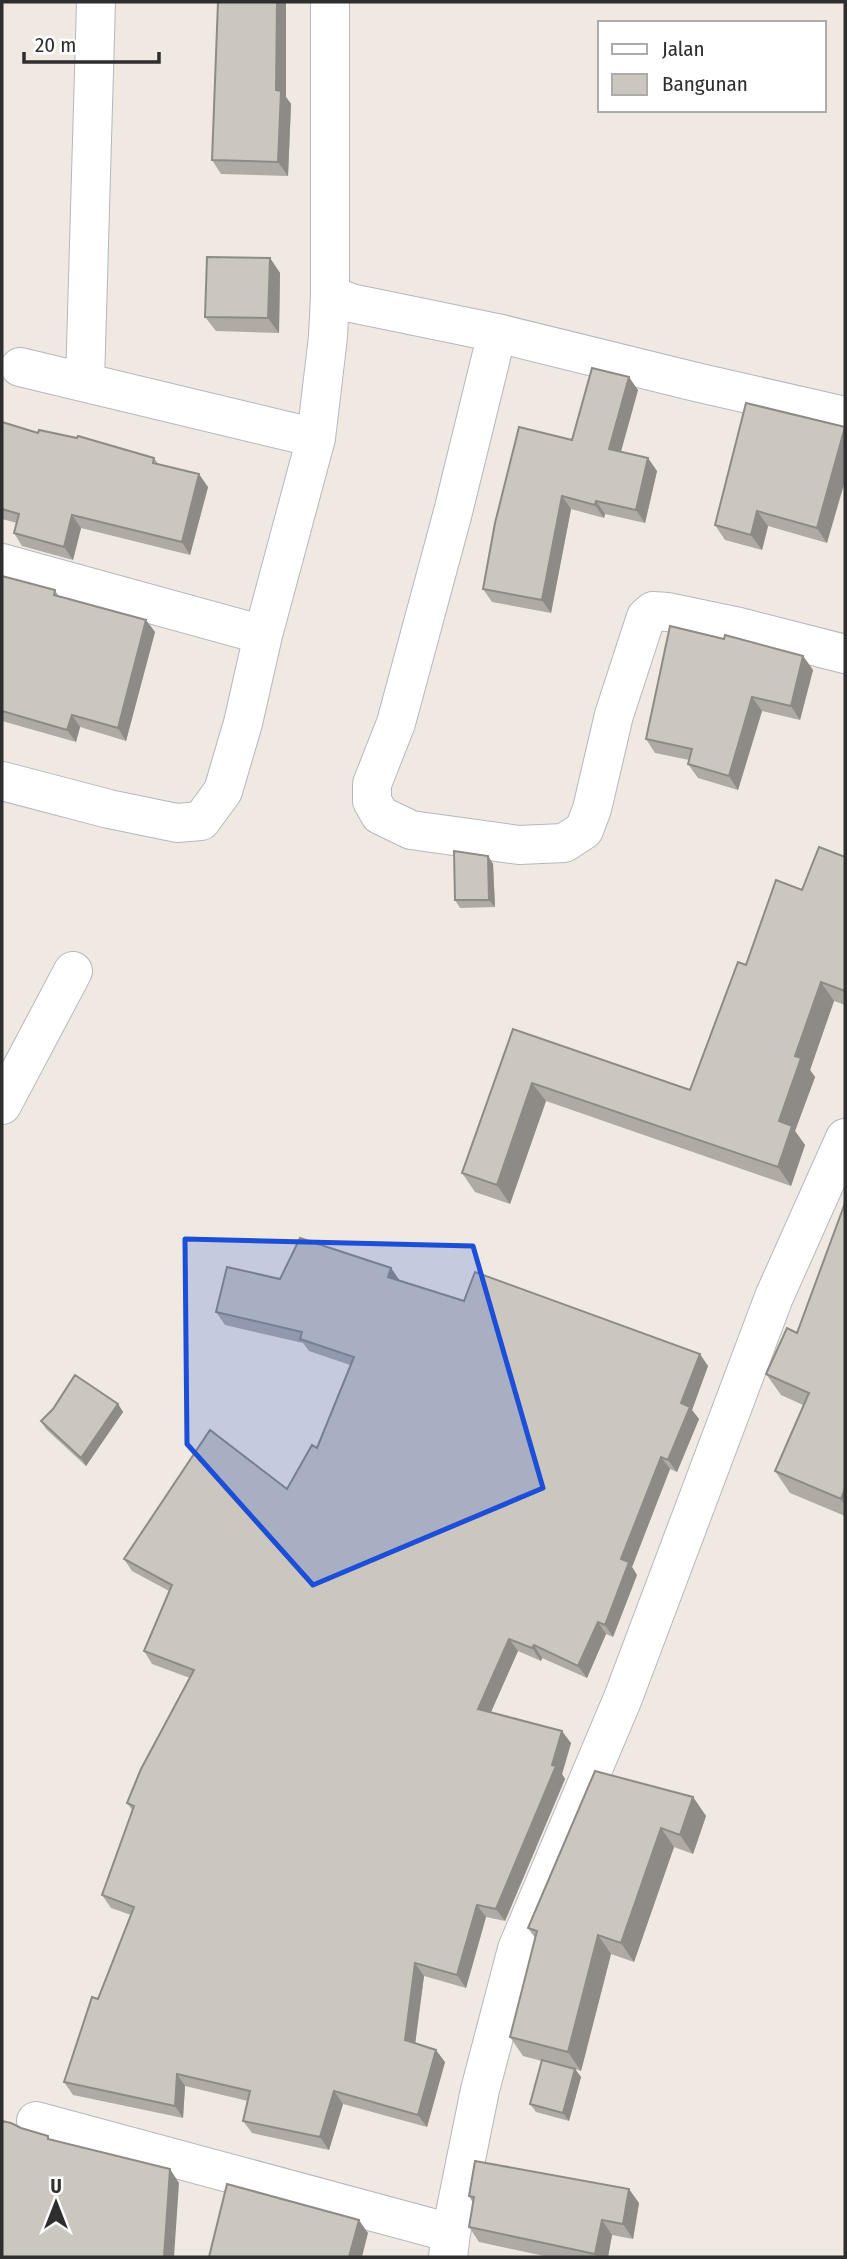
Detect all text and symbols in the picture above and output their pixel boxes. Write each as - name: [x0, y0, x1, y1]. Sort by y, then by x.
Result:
- scale bar: [24, 21, 159, 65]
- legend: [598, 21, 826, 112]
- text: 20 m: [35, 32, 76, 58]
- text: Jalan: [662, 36, 705, 62]
- text: Bangunan: [662, 71, 748, 97]
- north arrow: [21, 2168, 91, 2238]
- text: U: [50, 2175, 62, 2198]

